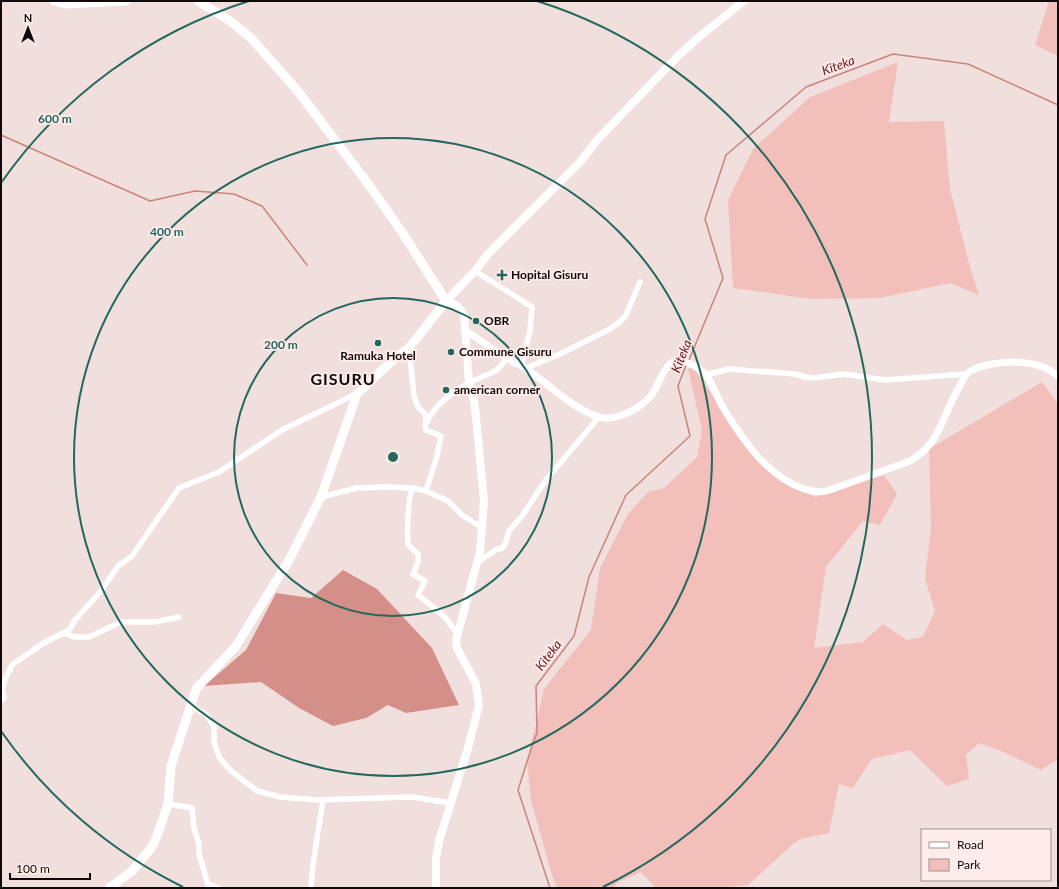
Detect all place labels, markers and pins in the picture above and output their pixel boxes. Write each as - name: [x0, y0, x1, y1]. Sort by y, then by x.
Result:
- place label: Hopital Gisuru: [511, 267, 589, 282]
- marker: Hopital Gisuru: [496, 269, 508, 281]
- place label: OBR: [484, 313, 510, 328]
- marker: OBR: [471, 316, 481, 326]
- marker: Ramuka Hotel: [373, 338, 383, 348]
- place label: Commune Gisuru: [459, 344, 552, 359]
- marker: Commune Gisuru: [446, 347, 456, 357]
- place label: Ramuka Hotel: [340, 348, 416, 363]
- place label: american corner: [454, 382, 541, 397]
- marker: american corner: [441, 385, 451, 395]
- centre of rings: [386, 450, 400, 464]

